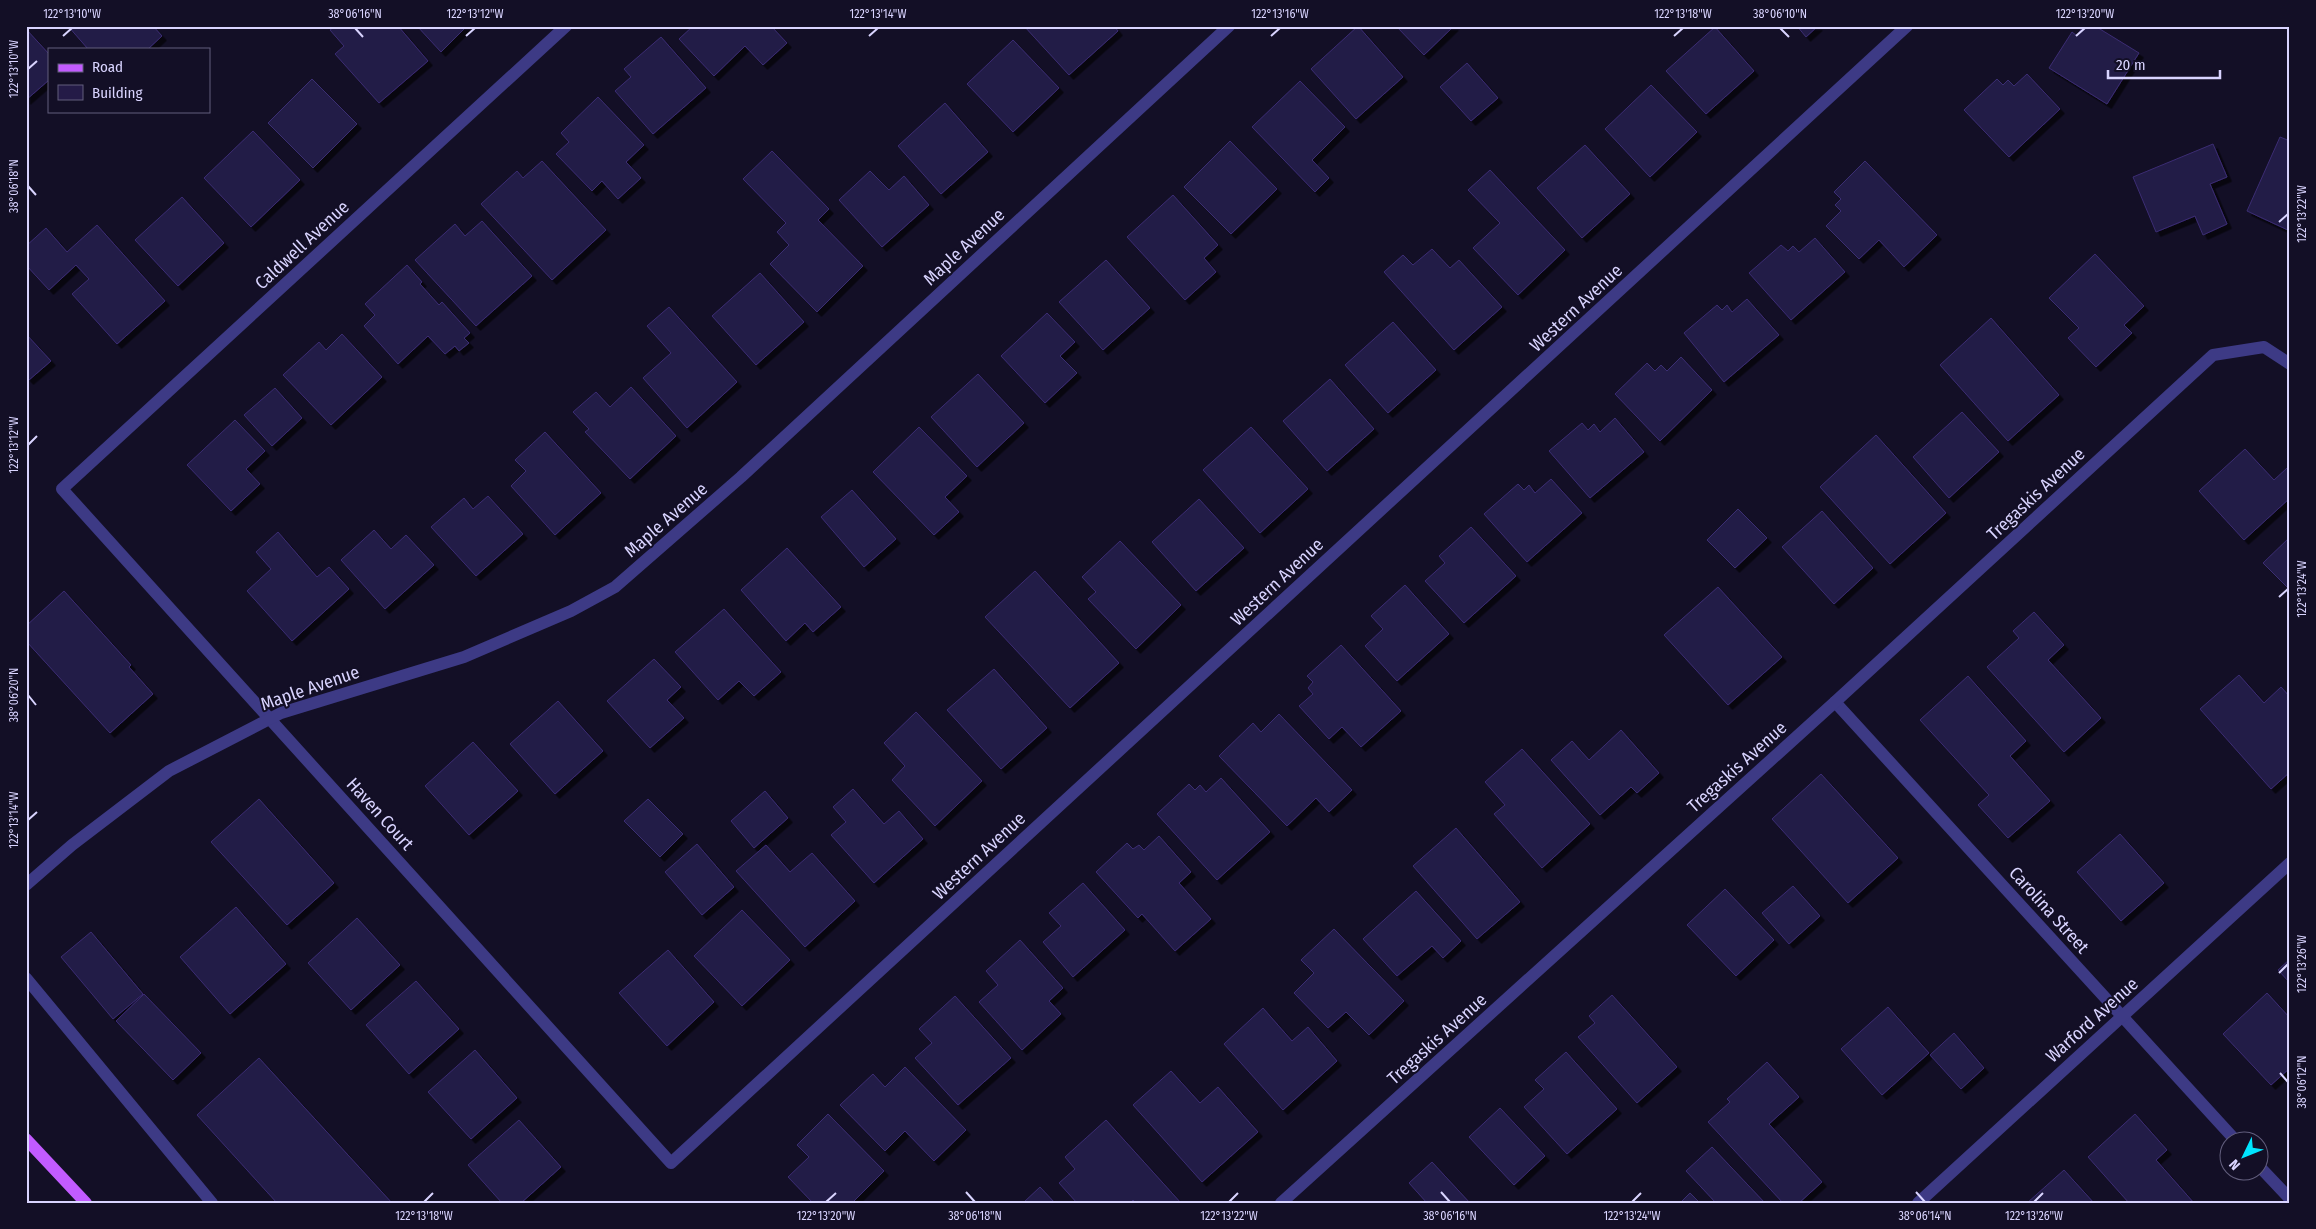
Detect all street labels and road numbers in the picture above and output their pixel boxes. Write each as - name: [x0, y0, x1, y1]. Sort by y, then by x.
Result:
- street label: Caldwell Avenue: [250, 196, 354, 294]
- street label: Maple Avenue: [919, 204, 1009, 290]
- street label: Western Avenue: [1525, 259, 1627, 356]
- street label: Tregaskis Avenue: [1982, 443, 2090, 545]
- street label: Maple Avenue: [620, 478, 712, 562]
- street label: Western Avenue: [1226, 533, 1328, 630]
- street label: Maple Avenue: [258, 661, 362, 715]
- street label: Tregaskis Avenue: [1683, 717, 1791, 817]
- street label: Haven Court: [342, 773, 418, 855]
- street label: Western Avenue: [928, 807, 1030, 904]
- street label: Carolina Street: [2004, 862, 2094, 958]
- street label: Warford Avenue: [2041, 973, 2143, 1067]
- street label: Tregaskis Avenue: [1383, 989, 1491, 1089]

